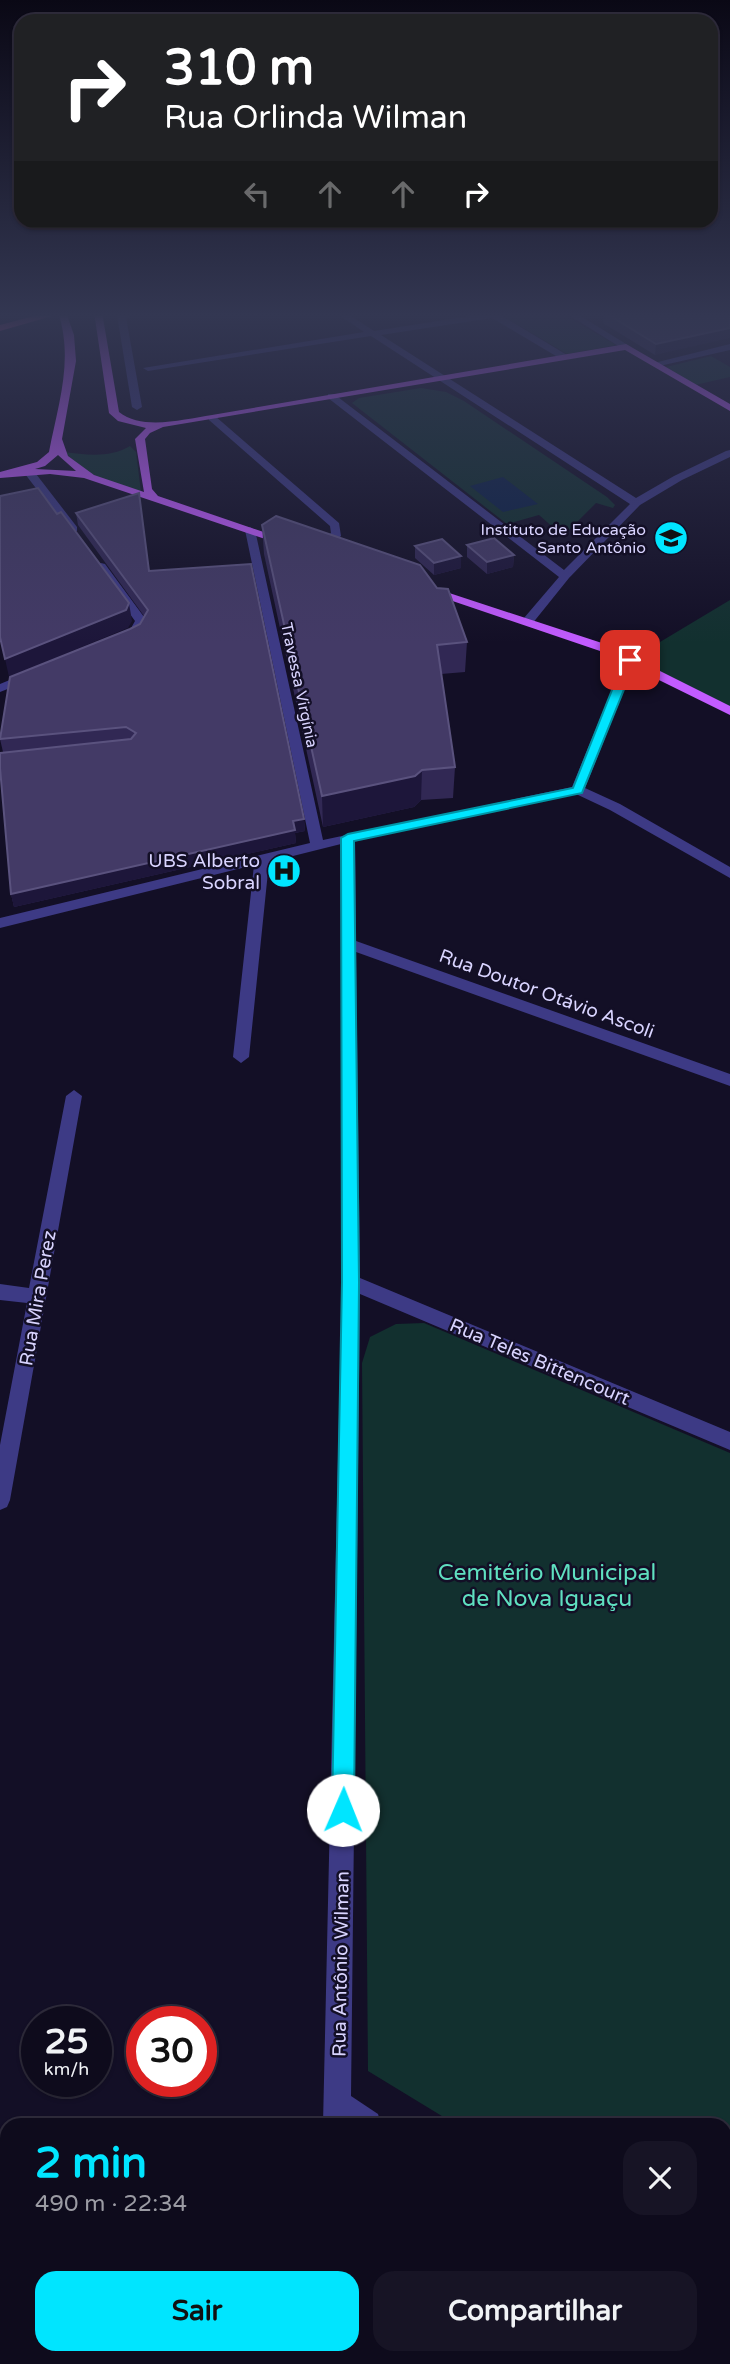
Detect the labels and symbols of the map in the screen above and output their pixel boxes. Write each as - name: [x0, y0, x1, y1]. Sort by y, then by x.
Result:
- school or university icon: Instituto de Educação Santo Antônio: [652, 519, 690, 557]
- place label: Instituto de Educação Santo Antônio: [480, 520, 646, 558]
- street label: Travessa Virgínia: [276, 621, 322, 750]
- pin: [600, 630, 660, 690]
- place label: UBS Alberto Sobral: [148, 850, 260, 894]
- hospital icon: UBS Alberto Sobral: [265, 852, 303, 890]
- street label: Rua Doutor Otávio Ascoli: [436, 945, 657, 1043]
- street label: Rua Mira Perez: [15, 1229, 61, 1368]
- street label: Rua Teles Bittencourt: [446, 1314, 633, 1410]
- park label: Cemitério Municipal de Nova Iguaçu: [438, 1559, 656, 1613]
- position arrow: [306, 1773, 380, 1847]
- street label: Rua Antônio Wilman: [328, 1871, 354, 2057]
- speed limit sign: 30: [126, 2006, 217, 2097]

